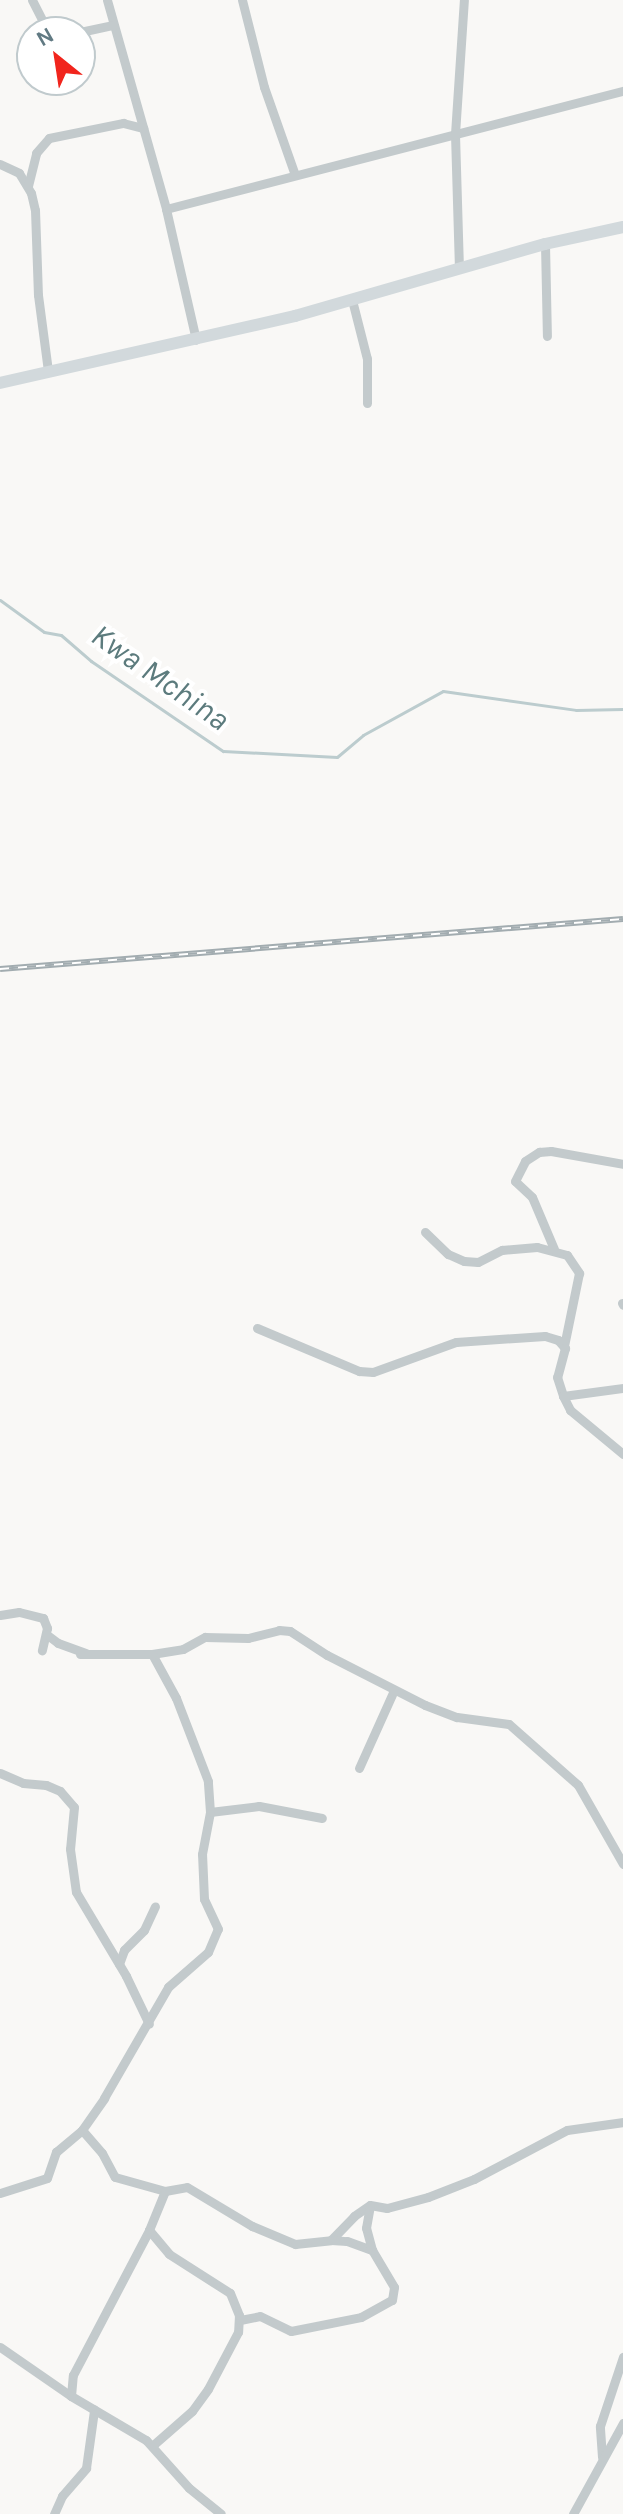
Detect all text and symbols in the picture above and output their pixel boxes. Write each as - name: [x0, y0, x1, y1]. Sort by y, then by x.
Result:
- north arrow: [16, 16, 96, 96]
- text: N: [32, 22, 58, 52]
- water label: Kwa Mchina: [83, 616, 237, 740]

